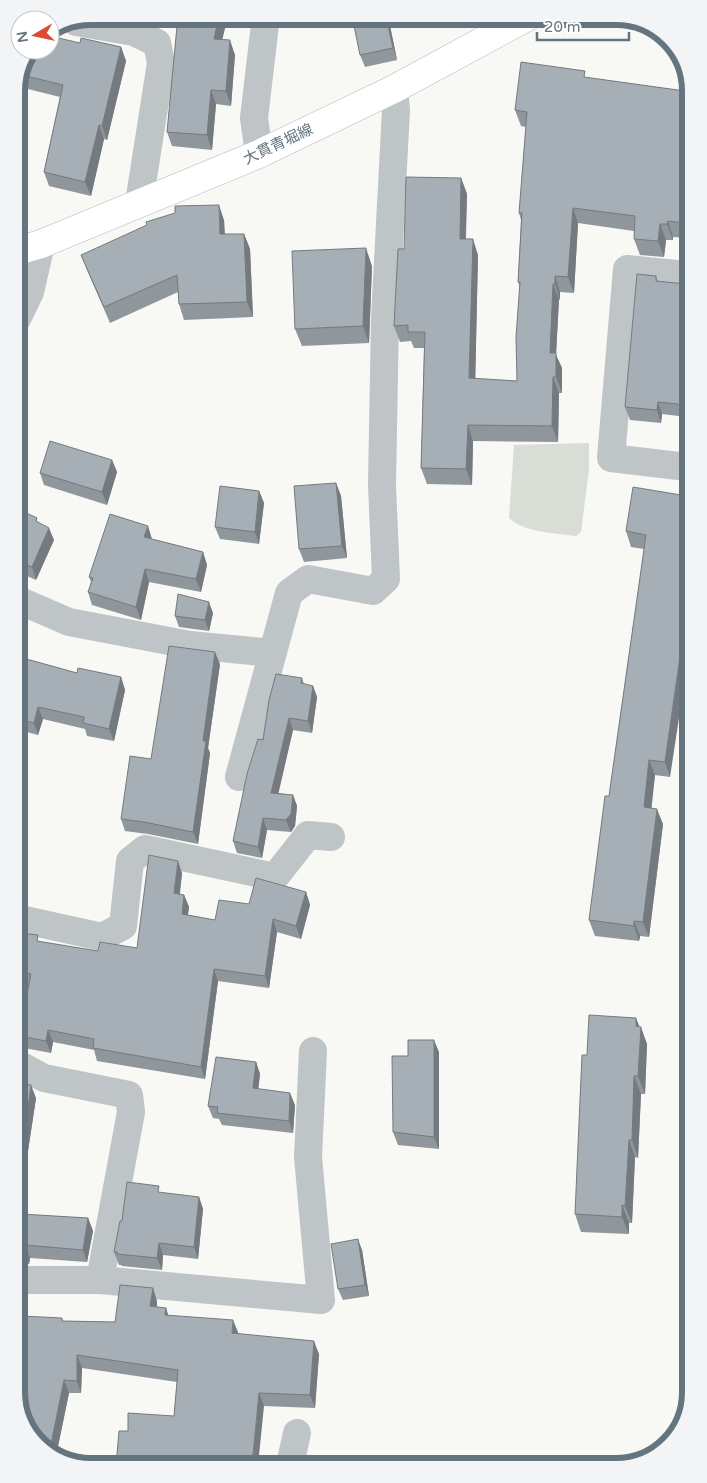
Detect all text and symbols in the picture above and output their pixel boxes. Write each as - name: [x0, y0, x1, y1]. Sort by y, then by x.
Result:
- north arrow: [10, 10, 60, 60]
- scale bar: [537, 10, 630, 42]
- text: 20 m: [544, 18, 581, 36]
- text: N: [13, 30, 32, 44]
- street label: 大貫青堀線: [240, 120, 316, 168]

